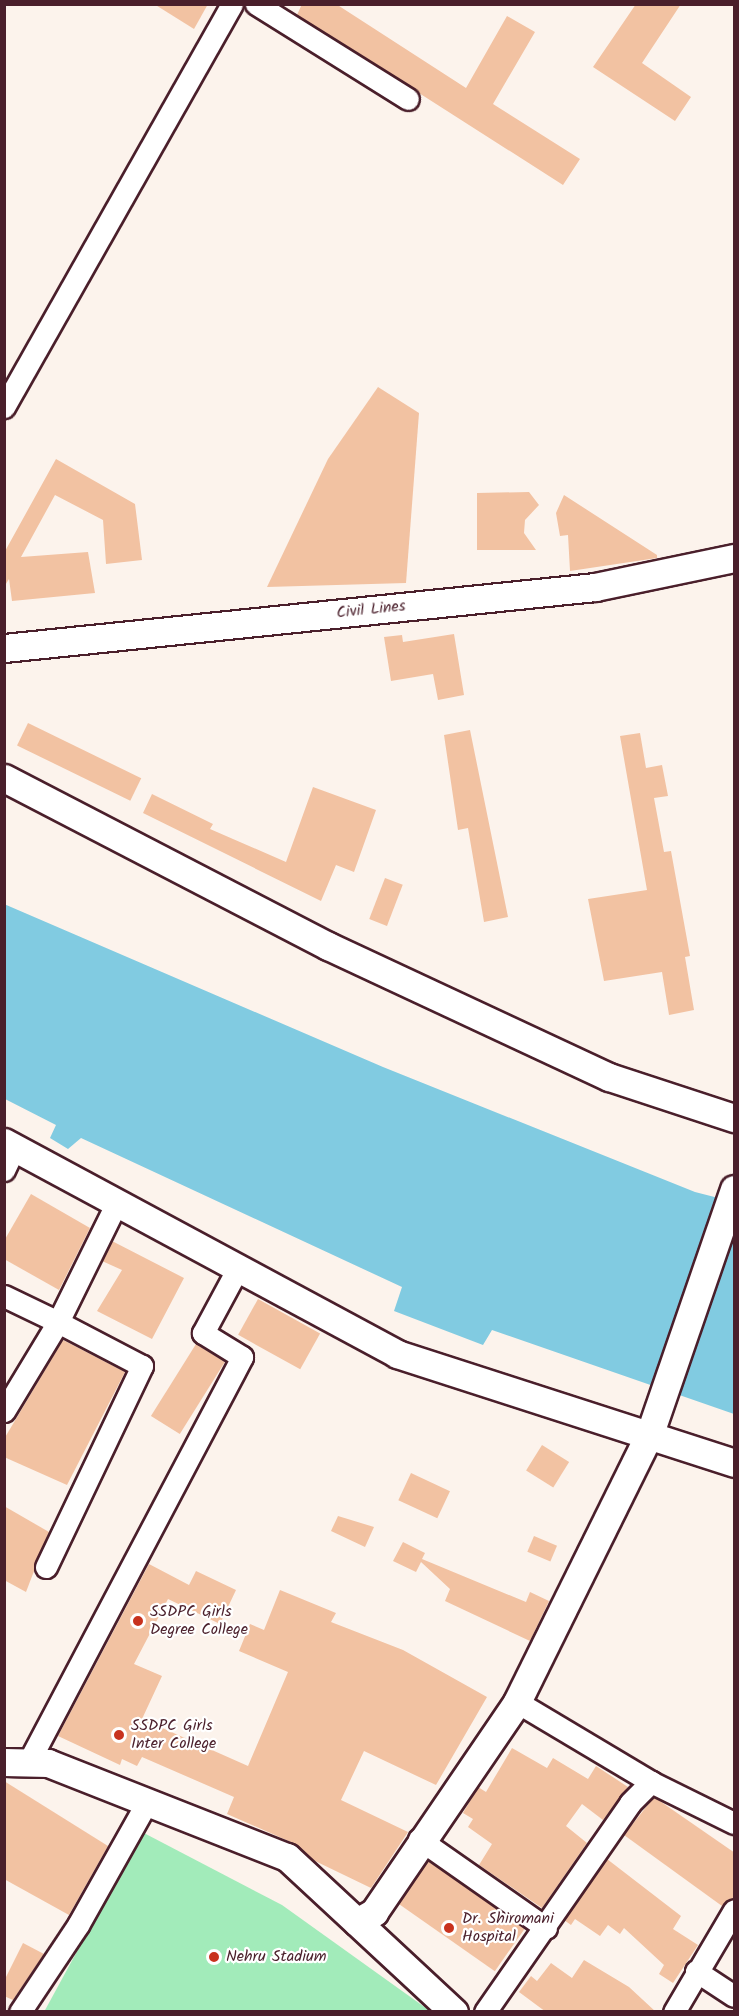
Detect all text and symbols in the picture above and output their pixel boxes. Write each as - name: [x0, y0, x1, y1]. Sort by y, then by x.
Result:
- street label: Civil Lines: [335, 597, 407, 623]
- place label: SSDPC Girls Degree College: [150, 1602, 248, 1640]
- marker: SSDPC Girls Degree College: [131, 1614, 145, 1628]
- place label: SSDPC Girls Inter College: [131, 1716, 216, 1754]
- marker: SSDPC Girls Inter College: [112, 1728, 126, 1742]
- place label: Dr. Shiromani Hospital: [462, 1909, 554, 1947]
- marker: Dr. Shiromani Hospital: [440, 1919, 458, 1937]
- place label: Nehru Stadium: [226, 1947, 326, 1967]
- marker: Nehru Stadium: [207, 1950, 221, 1964]

